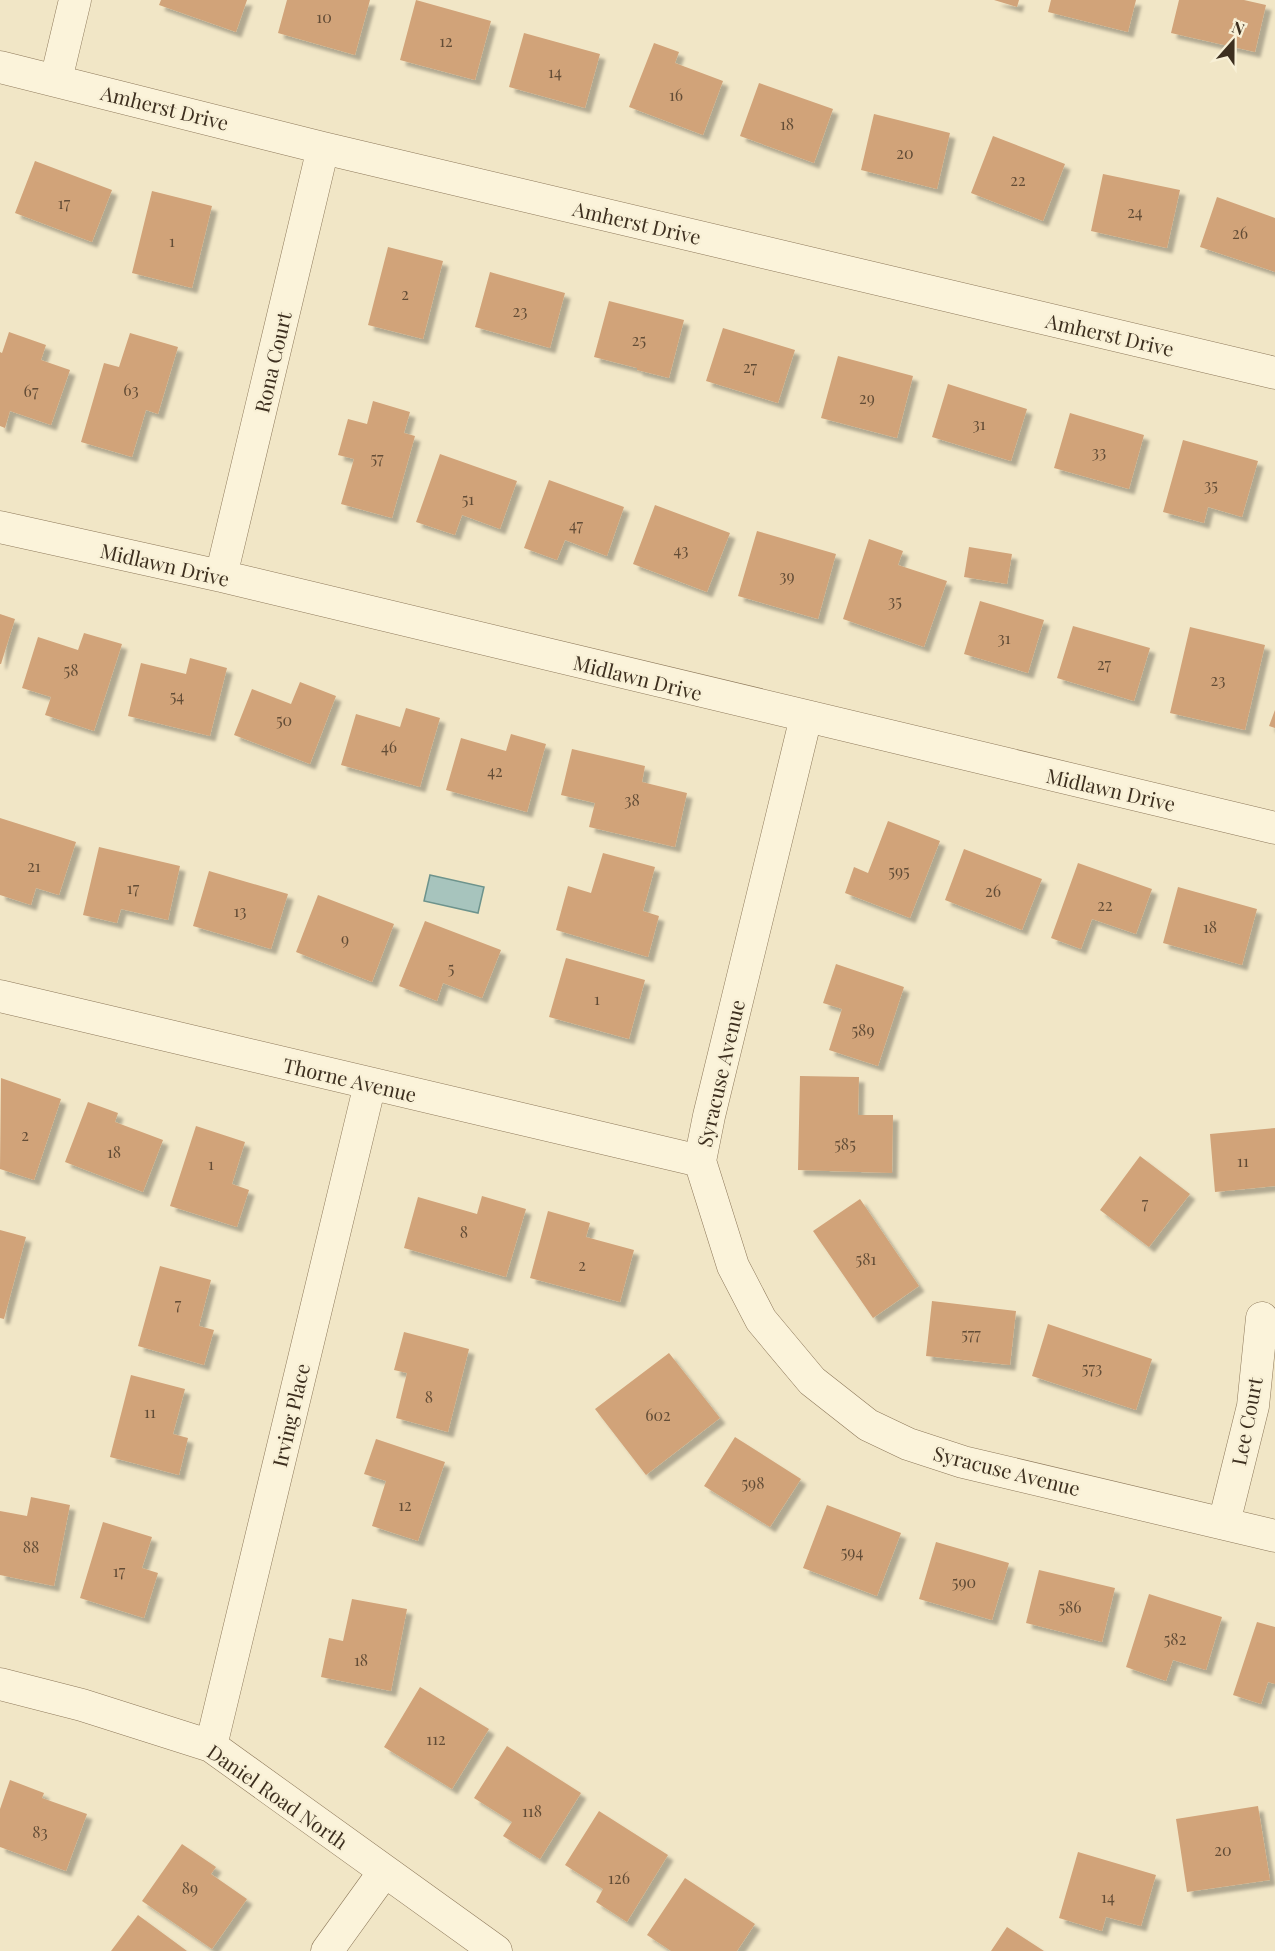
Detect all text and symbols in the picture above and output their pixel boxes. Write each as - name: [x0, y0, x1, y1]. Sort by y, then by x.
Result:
- house number: 10: [316, 6, 332, 27]
- north arrow: [1203, 12, 1263, 72]
- text: N: [1229, 16, 1248, 40]
- house number: 12: [439, 30, 453, 51]
- house number: 14: [548, 61, 562, 82]
- street label: Amherst Drive: [97, 78, 232, 136]
- house number: 16: [669, 84, 683, 105]
- house number: 18: [780, 113, 794, 134]
- house number: 20: [896, 142, 914, 163]
- house number: 22: [1010, 169, 1026, 190]
- house number: 17: [58, 192, 71, 213]
- street label: Amherst Drive: [569, 194, 704, 250]
- house number: 24: [1127, 201, 1143, 222]
- house number: 26: [1232, 222, 1248, 243]
- house number: 1: [169, 230, 175, 251]
- house number: 2: [401, 283, 409, 304]
- house number: 23: [513, 300, 527, 321]
- street label: Amherst Drive: [1042, 306, 1177, 362]
- street label: Rona Court: [247, 308, 297, 415]
- house number: 25: [632, 329, 646, 350]
- house number: 27: [743, 356, 758, 377]
- house number: 63: [123, 379, 139, 400]
- house number: 67: [24, 380, 39, 401]
- house number: 29: [859, 387, 875, 408]
- house number: 31: [972, 413, 986, 434]
- house number: 33: [1092, 441, 1106, 462]
- house number: 57: [370, 447, 384, 468]
- house number: 35: [1204, 474, 1218, 495]
- house number: 51: [462, 488, 474, 509]
- house number: 47: [569, 514, 584, 535]
- street label: Midlawn Drive: [98, 536, 232, 592]
- house number: 43: [674, 539, 688, 560]
- house number: 39: [779, 565, 795, 586]
- house number: 35: [888, 590, 902, 611]
- house number: 31: [997, 627, 1011, 648]
- street label: Midlawn Drive: [571, 648, 705, 706]
- house number: 27: [1097, 653, 1112, 674]
- house number: 58: [64, 659, 78, 680]
- house number: 23: [1211, 669, 1225, 690]
- house number: 54: [170, 685, 184, 706]
- house number: 50: [276, 709, 292, 730]
- house number: 46: [381, 736, 397, 757]
- house number: 42: [487, 760, 503, 781]
- street label: Midlawn Drive: [1044, 761, 1178, 817]
- house number: 38: [624, 789, 640, 810]
- house number: 21: [27, 855, 41, 876]
- house number: 595: [888, 860, 910, 881]
- house number: 17: [127, 877, 140, 898]
- house number: 26: [985, 880, 1001, 901]
- house number: 22: [1097, 894, 1113, 915]
- house number: 13: [234, 900, 246, 921]
- house number: 18: [1203, 916, 1217, 937]
- house number: 9: [341, 928, 349, 949]
- house number: 5: [448, 957, 454, 978]
- house number: 1: [594, 988, 600, 1009]
- street label: Syracuse Avenue: [690, 997, 750, 1149]
- house number: 589: [851, 1019, 875, 1040]
- street label: Thorne Avenue: [281, 1051, 419, 1107]
- house number: 2: [21, 1124, 29, 1145]
- house number: 585: [834, 1133, 856, 1154]
- house number: 18: [107, 1141, 121, 1162]
- house number: 11: [1237, 1150, 1249, 1171]
- house number: 1: [208, 1153, 214, 1174]
- house number: 7: [1142, 1192, 1149, 1213]
- house number: 8: [460, 1221, 468, 1242]
- house number: 581: [856, 1248, 877, 1269]
- house number: 2: [578, 1254, 586, 1275]
- house number: 7: [175, 1293, 182, 1314]
- house number: 577: [961, 1323, 981, 1344]
- house number: 573: [1082, 1357, 1102, 1378]
- street label: Irving Place: [265, 1360, 315, 1470]
- street label: Lee Court: [1224, 1374, 1268, 1467]
- house number: 8: [425, 1386, 433, 1407]
- house number: 11: [144, 1401, 156, 1422]
- house number: 602: [645, 1404, 671, 1425]
- street label: Syracuse Avenue: [931, 1439, 1083, 1501]
- house number: 598: [741, 1472, 765, 1493]
- house number: 12: [398, 1494, 412, 1515]
- house number: 88: [23, 1536, 39, 1557]
- house number: 594: [841, 1541, 863, 1562]
- house number: 17: [113, 1560, 126, 1581]
- house number: 590: [952, 1571, 976, 1592]
- house number: 586: [1058, 1596, 1082, 1617]
- house number: 582: [1164, 1628, 1186, 1649]
- house number: 18: [354, 1649, 368, 1670]
- house number: 112: [426, 1728, 446, 1749]
- street label: Daniel Road North: [202, 1737, 354, 1855]
- house number: 118: [522, 1800, 542, 1821]
- house number: 83: [32, 1821, 48, 1842]
- house number: 20: [1214, 1839, 1232, 1860]
- house number: 126: [608, 1867, 630, 1888]
- house number: 89: [182, 1877, 198, 1898]
- house number: 14: [1101, 1886, 1115, 1907]

